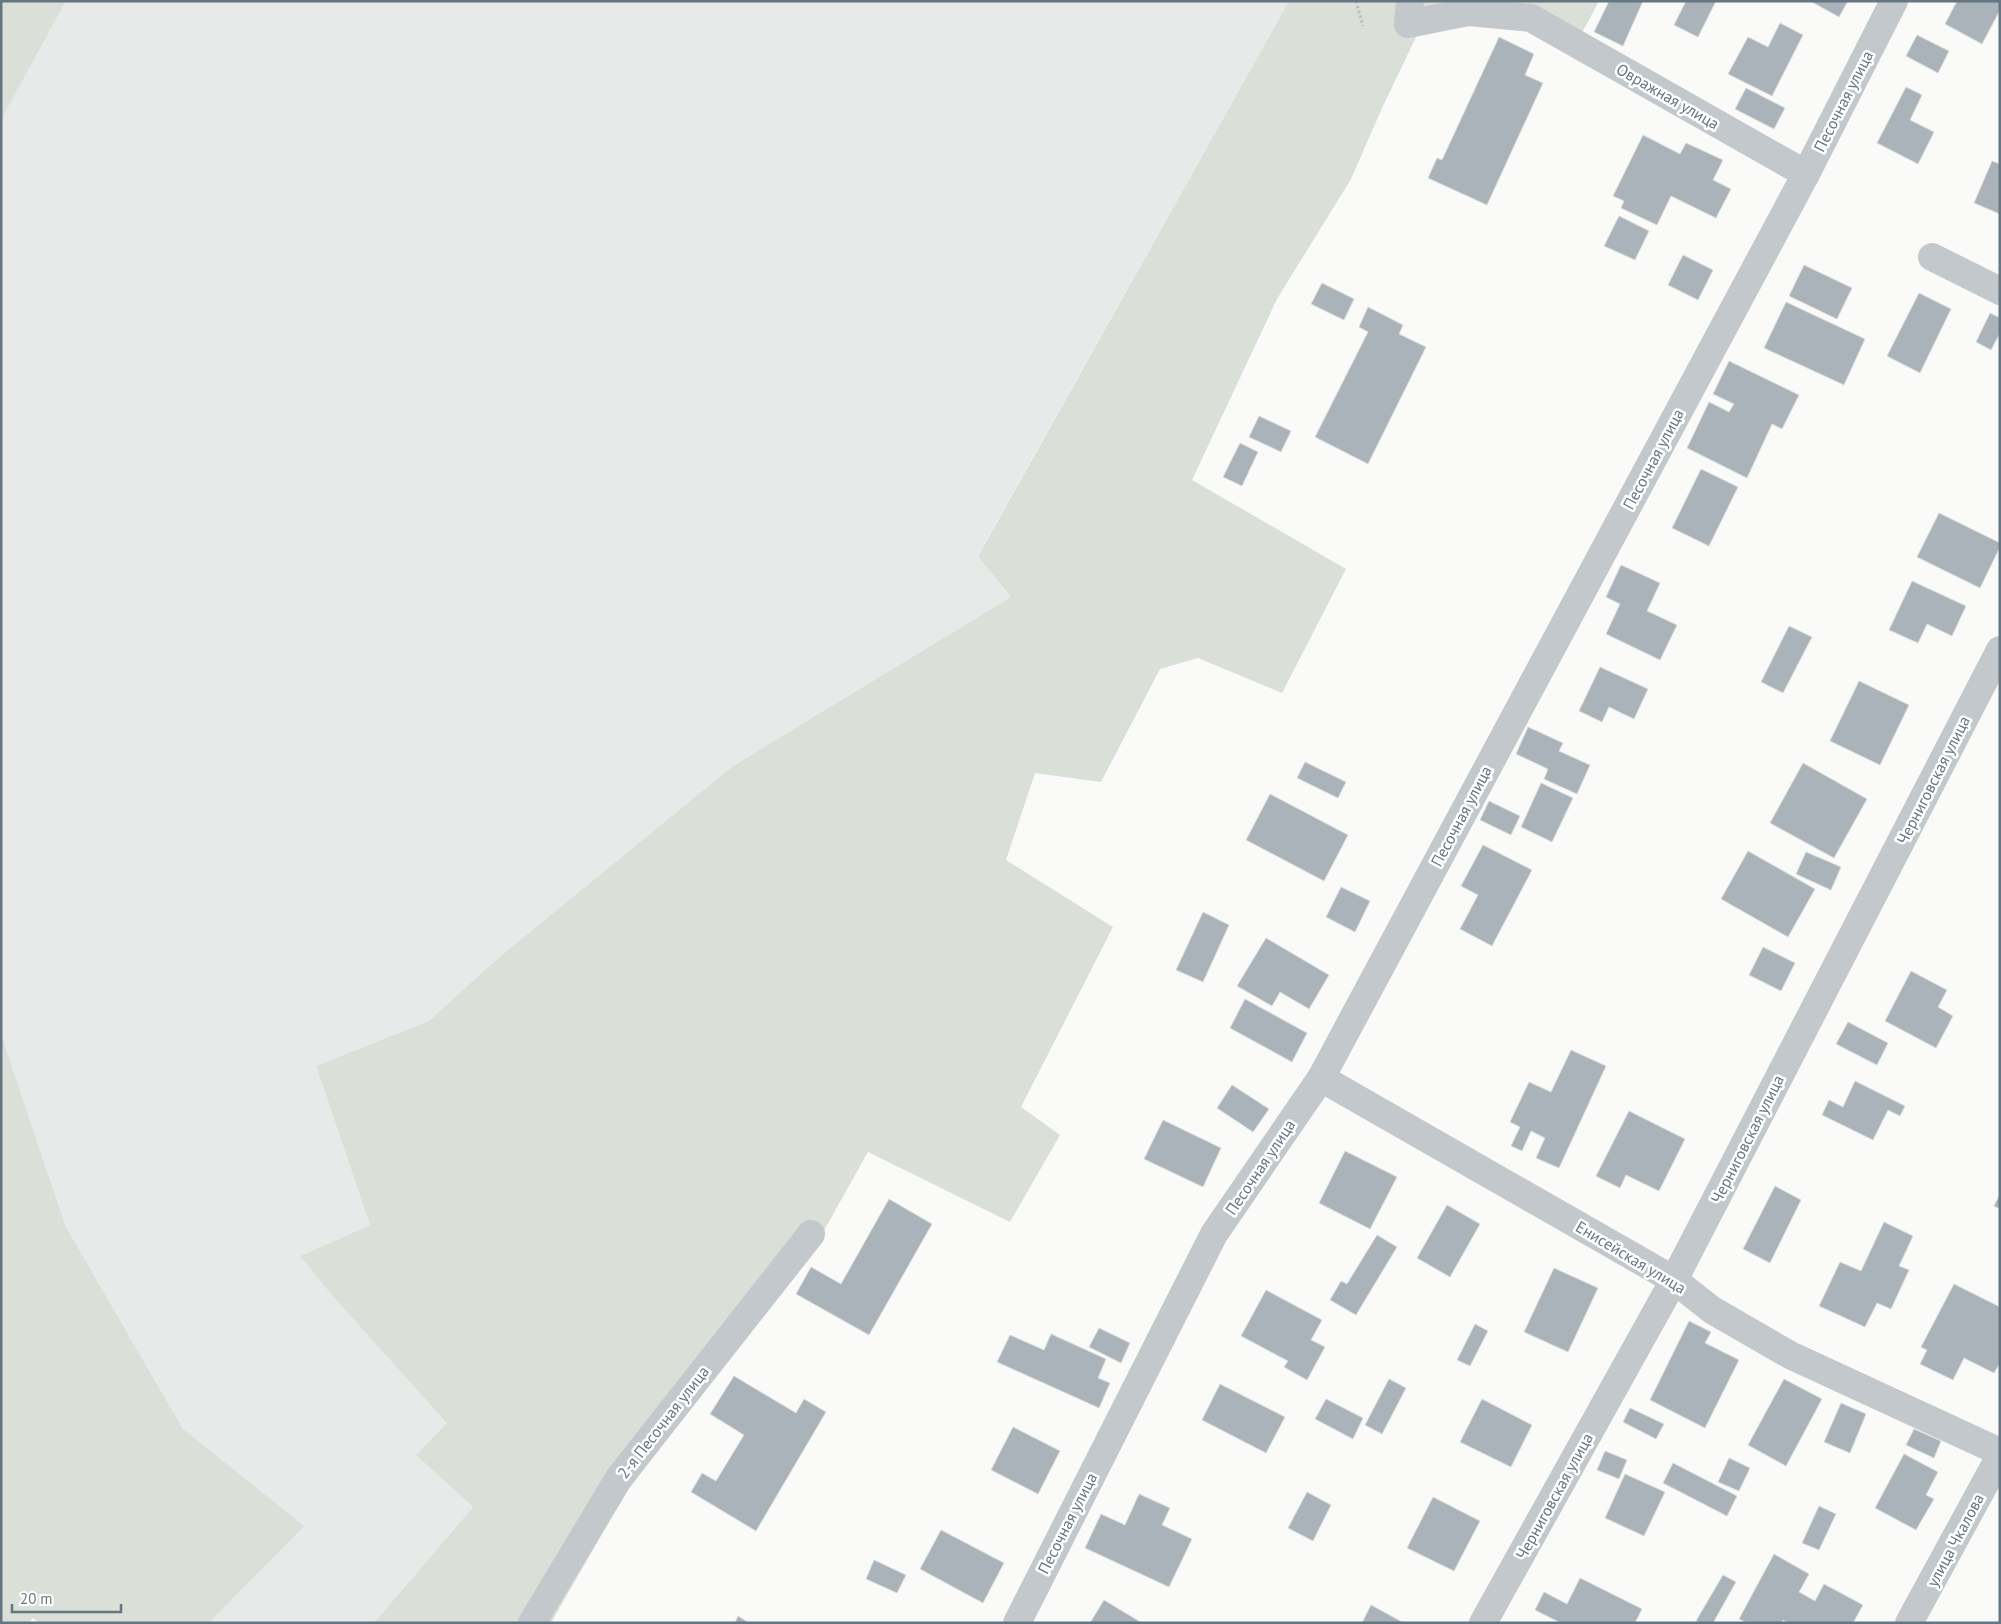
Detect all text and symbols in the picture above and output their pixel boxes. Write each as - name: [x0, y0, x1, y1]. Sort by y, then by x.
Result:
- street label: Песочная улица: [1809, 47, 1877, 155]
- street label: Овражная улица: [1613, 59, 1723, 133]
- street label: Песочная улица: [1618, 405, 1688, 513]
- street label: Черниговская улица: [1892, 712, 1974, 848]
- street label: Песочная улица: [1426, 762, 1496, 870]
- street label: Черниговская улица: [1706, 1071, 1788, 1207]
- street label: Песочная улица: [1221, 1115, 1299, 1219]
- street label: Енисейская улица: [1572, 1216, 1690, 1298]
- street label: 2-я Песочная улица: [613, 1362, 713, 1482]
- street label: Черниговская улица: [1511, 1429, 1597, 1563]
- street label: Песочная улица: [1033, 1469, 1101, 1577]
- street label: улица Чкалова: [1922, 1490, 1988, 1590]
- scale bar: [12, 1582, 121, 1614]
- text: 20 m: [20, 1589, 53, 1608]

